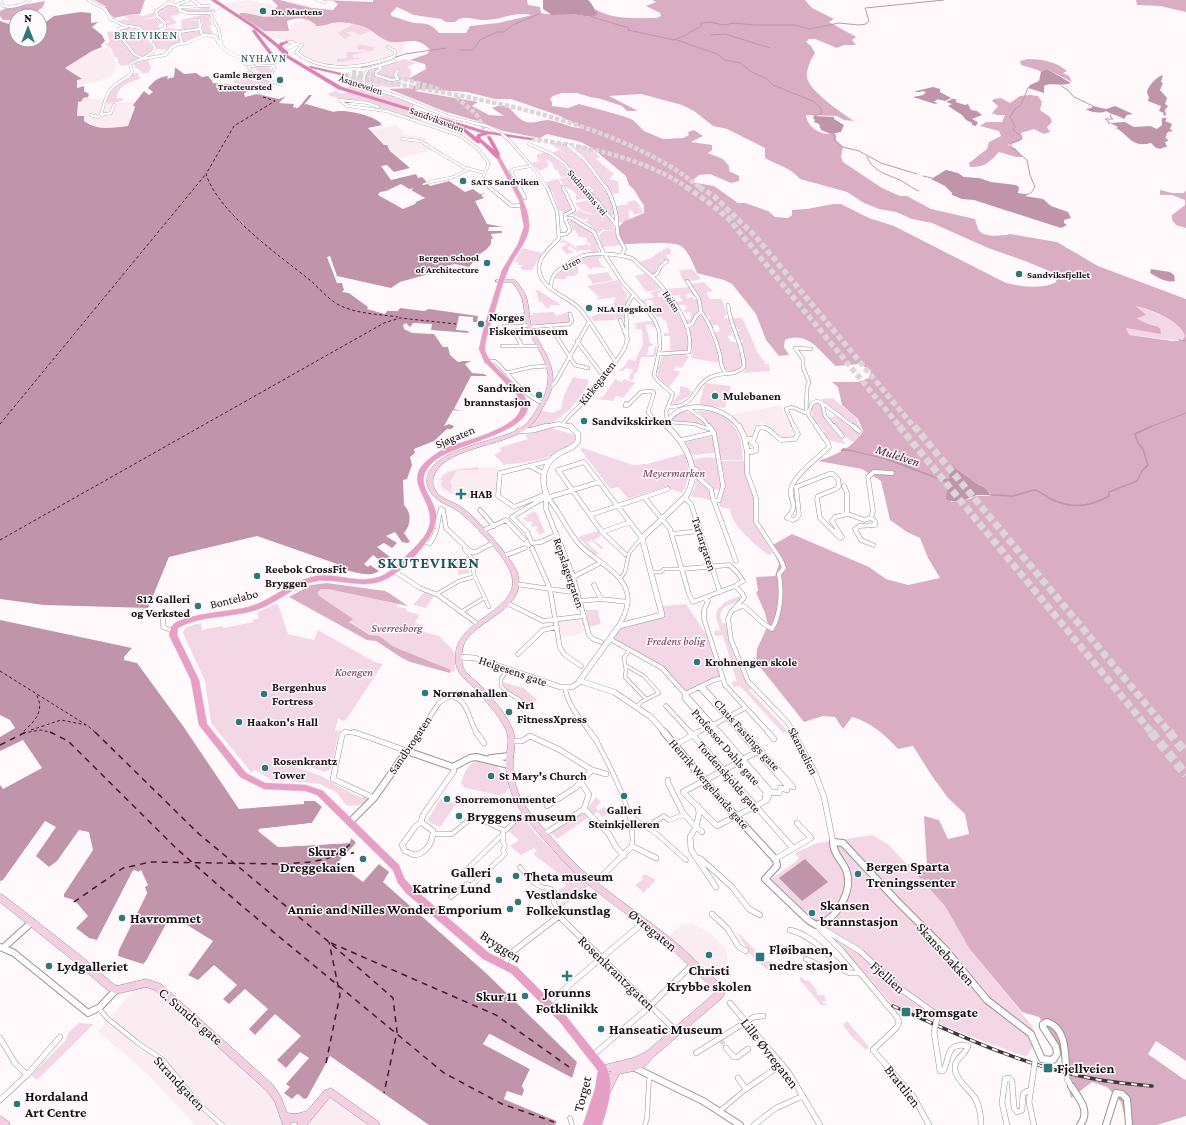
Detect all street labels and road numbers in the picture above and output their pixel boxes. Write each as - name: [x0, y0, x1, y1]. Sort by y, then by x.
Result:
- street label: Åsaneveien: [338, 72, 385, 97]
- street label: Sandviksveien: [408, 105, 466, 135]
- street label: Sudmanns vei: [565, 167, 610, 218]
- street label: Uren: [560, 254, 583, 273]
- street label: Heien: [661, 288, 683, 315]
- street label: Kirkegaten: [575, 358, 619, 408]
- street label: Sjøgaten: [433, 422, 477, 452]
- street label: Tartargaten: [689, 515, 720, 573]
- street label: Repslagergaten: [550, 536, 588, 611]
- street label: Bontelabo: [209, 586, 259, 612]
- street label: Helgesens gate: [477, 653, 549, 689]
- street label: Claus Fastings gate: [711, 696, 783, 774]
- street label: Professor Dahls gate: [689, 706, 763, 788]
- street label: Sandbrogaten: [385, 713, 435, 777]
- street label: Skanselien: [785, 725, 821, 778]
- street label: Henrik Wergelands gate: [666, 736, 752, 832]
- street label: Tordenskjolds gate: [694, 738, 764, 816]
- street label: Øvregaten: [625, 906, 681, 955]
- street label: Skansebakken: [913, 919, 979, 989]
- street label: Bryggen: [477, 927, 525, 966]
- street label: Rosenkrantzgaten: [575, 932, 659, 1014]
- street label: Fjellien: [867, 957, 909, 998]
- street label: C. Sundts gate: [156, 984, 226, 1048]
- street label: Lille Øvregaten: [738, 1015, 803, 1092]
- street label: Strandgaten: [151, 1052, 210, 1114]
- street label: Brattlien: [882, 1062, 925, 1111]
- street label: Torget: [570, 1074, 595, 1114]

